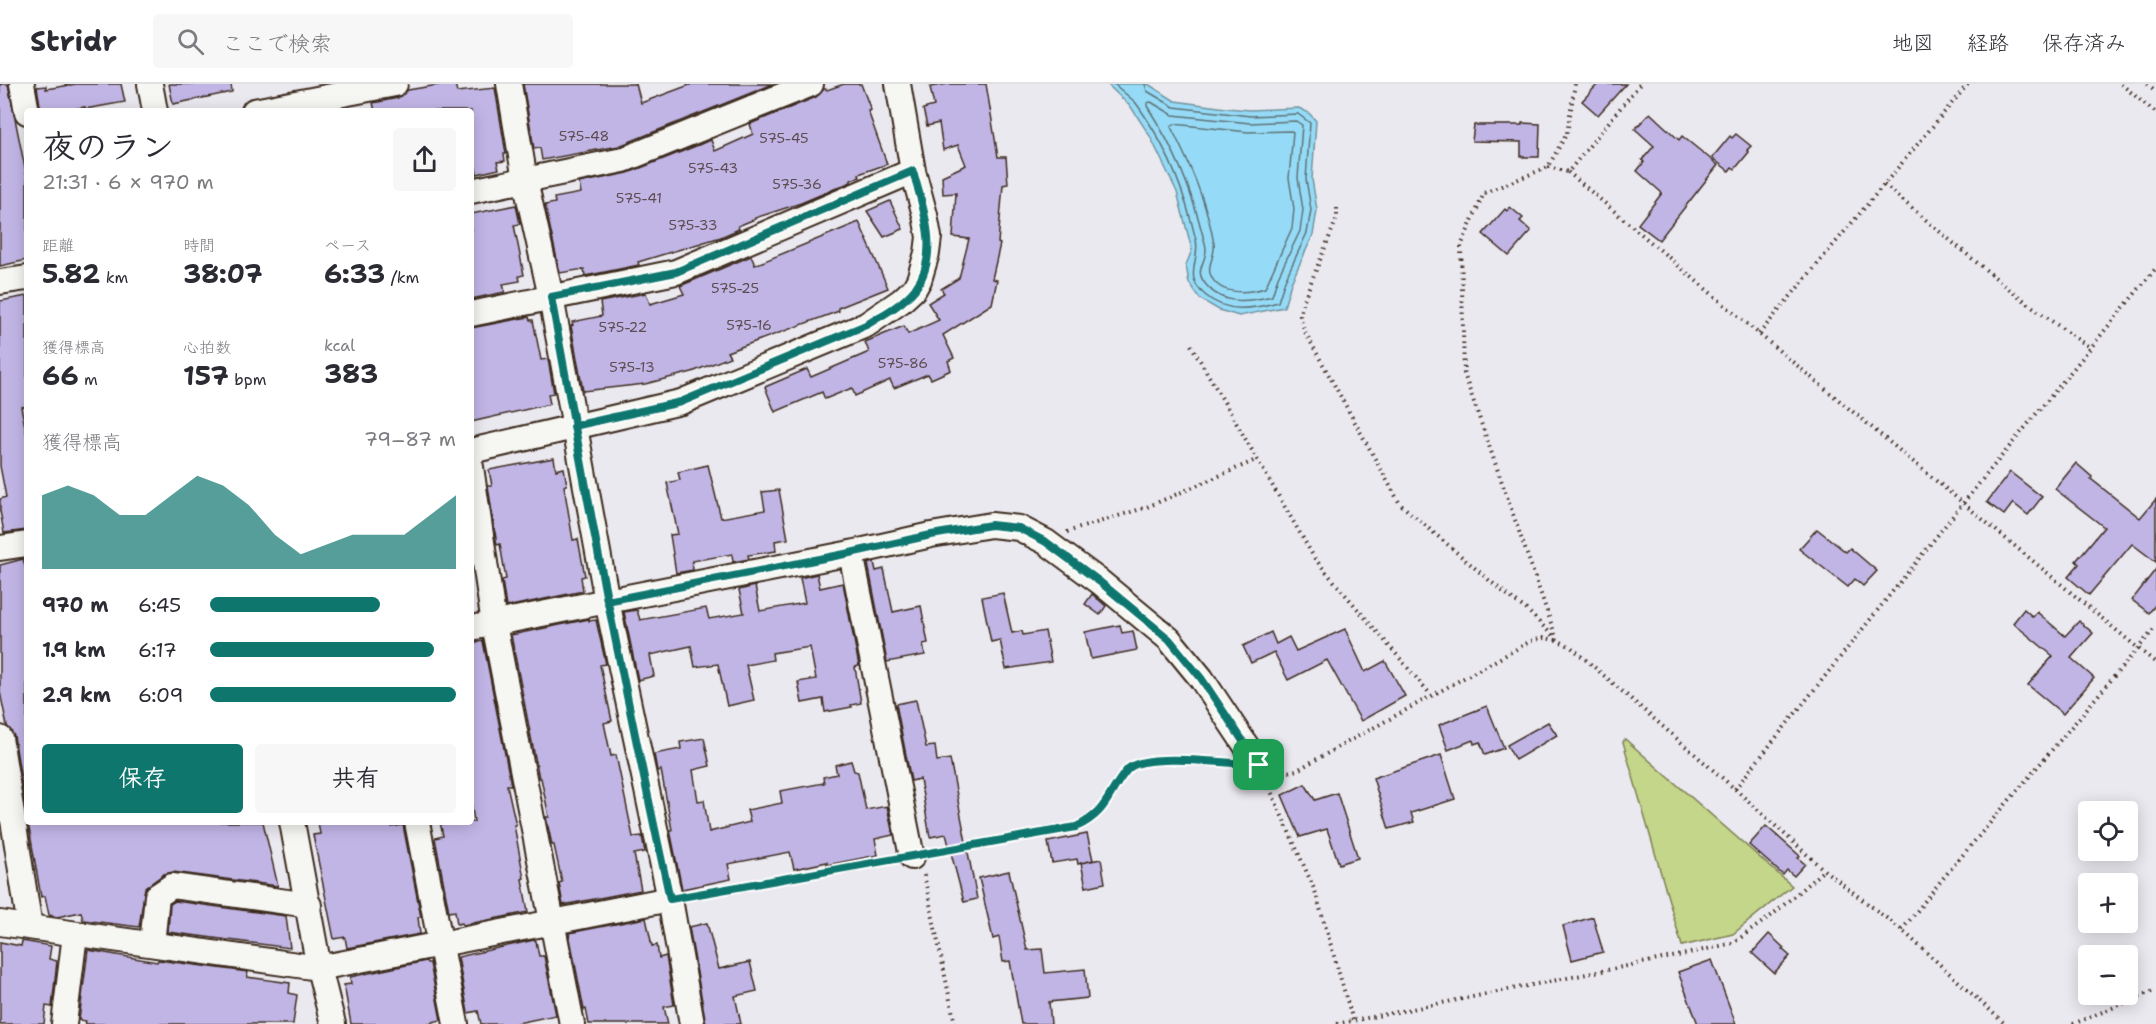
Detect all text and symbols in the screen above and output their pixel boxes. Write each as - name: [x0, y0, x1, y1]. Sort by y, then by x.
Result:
- search box: [153, 14, 573, 68]
- text: Stridr: [30, 22, 117, 60]
- icon: search: [174, 25, 207, 58]
- text: ここで検索: [222, 29, 332, 58]
- text: 地図: [1892, 29, 1934, 57]
- text: 経路: [1967, 29, 2009, 57]
- text: 保存済み: [2042, 29, 2126, 57]
- text: 夜のラン: [42, 124, 174, 169]
- house number: 575-48: [559, 127, 609, 145]
- button: share: [393, 128, 456, 191]
- house number: 575-45: [759, 129, 809, 147]
- house number: 575-43: [688, 159, 738, 177]
- text: 21:31 · 6 × 970 m: [42, 169, 214, 195]
- house number: 575-36: [772, 175, 822, 193]
- house number: 575-41: [616, 189, 662, 207]
- house number: 575-33: [669, 216, 717, 234]
- text: 距離: [42, 235, 74, 256]
- text: 時間: [183, 235, 215, 256]
- text: ペース: [324, 235, 371, 256]
- text: 5.82: [42, 256, 100, 291]
- text: 38:07: [183, 256, 263, 291]
- text: 6:33: [324, 256, 385, 291]
- text: km: [100, 267, 128, 288]
- text: /km: [385, 267, 419, 288]
- house number: 575-25: [711, 279, 759, 297]
- house number: 575-16: [726, 316, 772, 334]
- house number: 575-22: [599, 318, 647, 336]
- text: kcal: [324, 335, 355, 356]
- text: 獲得標高: [42, 337, 106, 358]
- text: 心拍数: [183, 337, 231, 358]
- house number: 575-86: [878, 354, 928, 372]
- text: 383: [324, 356, 378, 391]
- text: 66: [42, 358, 79, 393]
- text: 157: [183, 358, 229, 393]
- house number: 575-13: [609, 358, 655, 376]
- text: m: [79, 369, 98, 390]
- text: bpm: [229, 369, 266, 390]
- text: 79–87 m: [364, 426, 456, 452]
- text: 獲得標高: [42, 429, 122, 455]
- text: 970 m: [42, 592, 109, 618]
- text: 6:45: [138, 592, 181, 618]
- text: 1.9 km: [42, 637, 105, 663]
- text: 6:17: [138, 637, 177, 663]
- text: 2.9 km: [42, 682, 111, 708]
- text: 6:09: [138, 682, 184, 708]
- pin: [1233, 739, 1284, 790]
- button: 保存: [42, 744, 243, 813]
- button: 共有: [255, 744, 456, 813]
- icon: arrive: [1242, 748, 1275, 781]
- map controls: [2078, 801, 2138, 1005]
- button: locate: [2078, 801, 2138, 861]
- button: +: [2078, 873, 2138, 933]
- button: −: [2078, 945, 2138, 1005]

